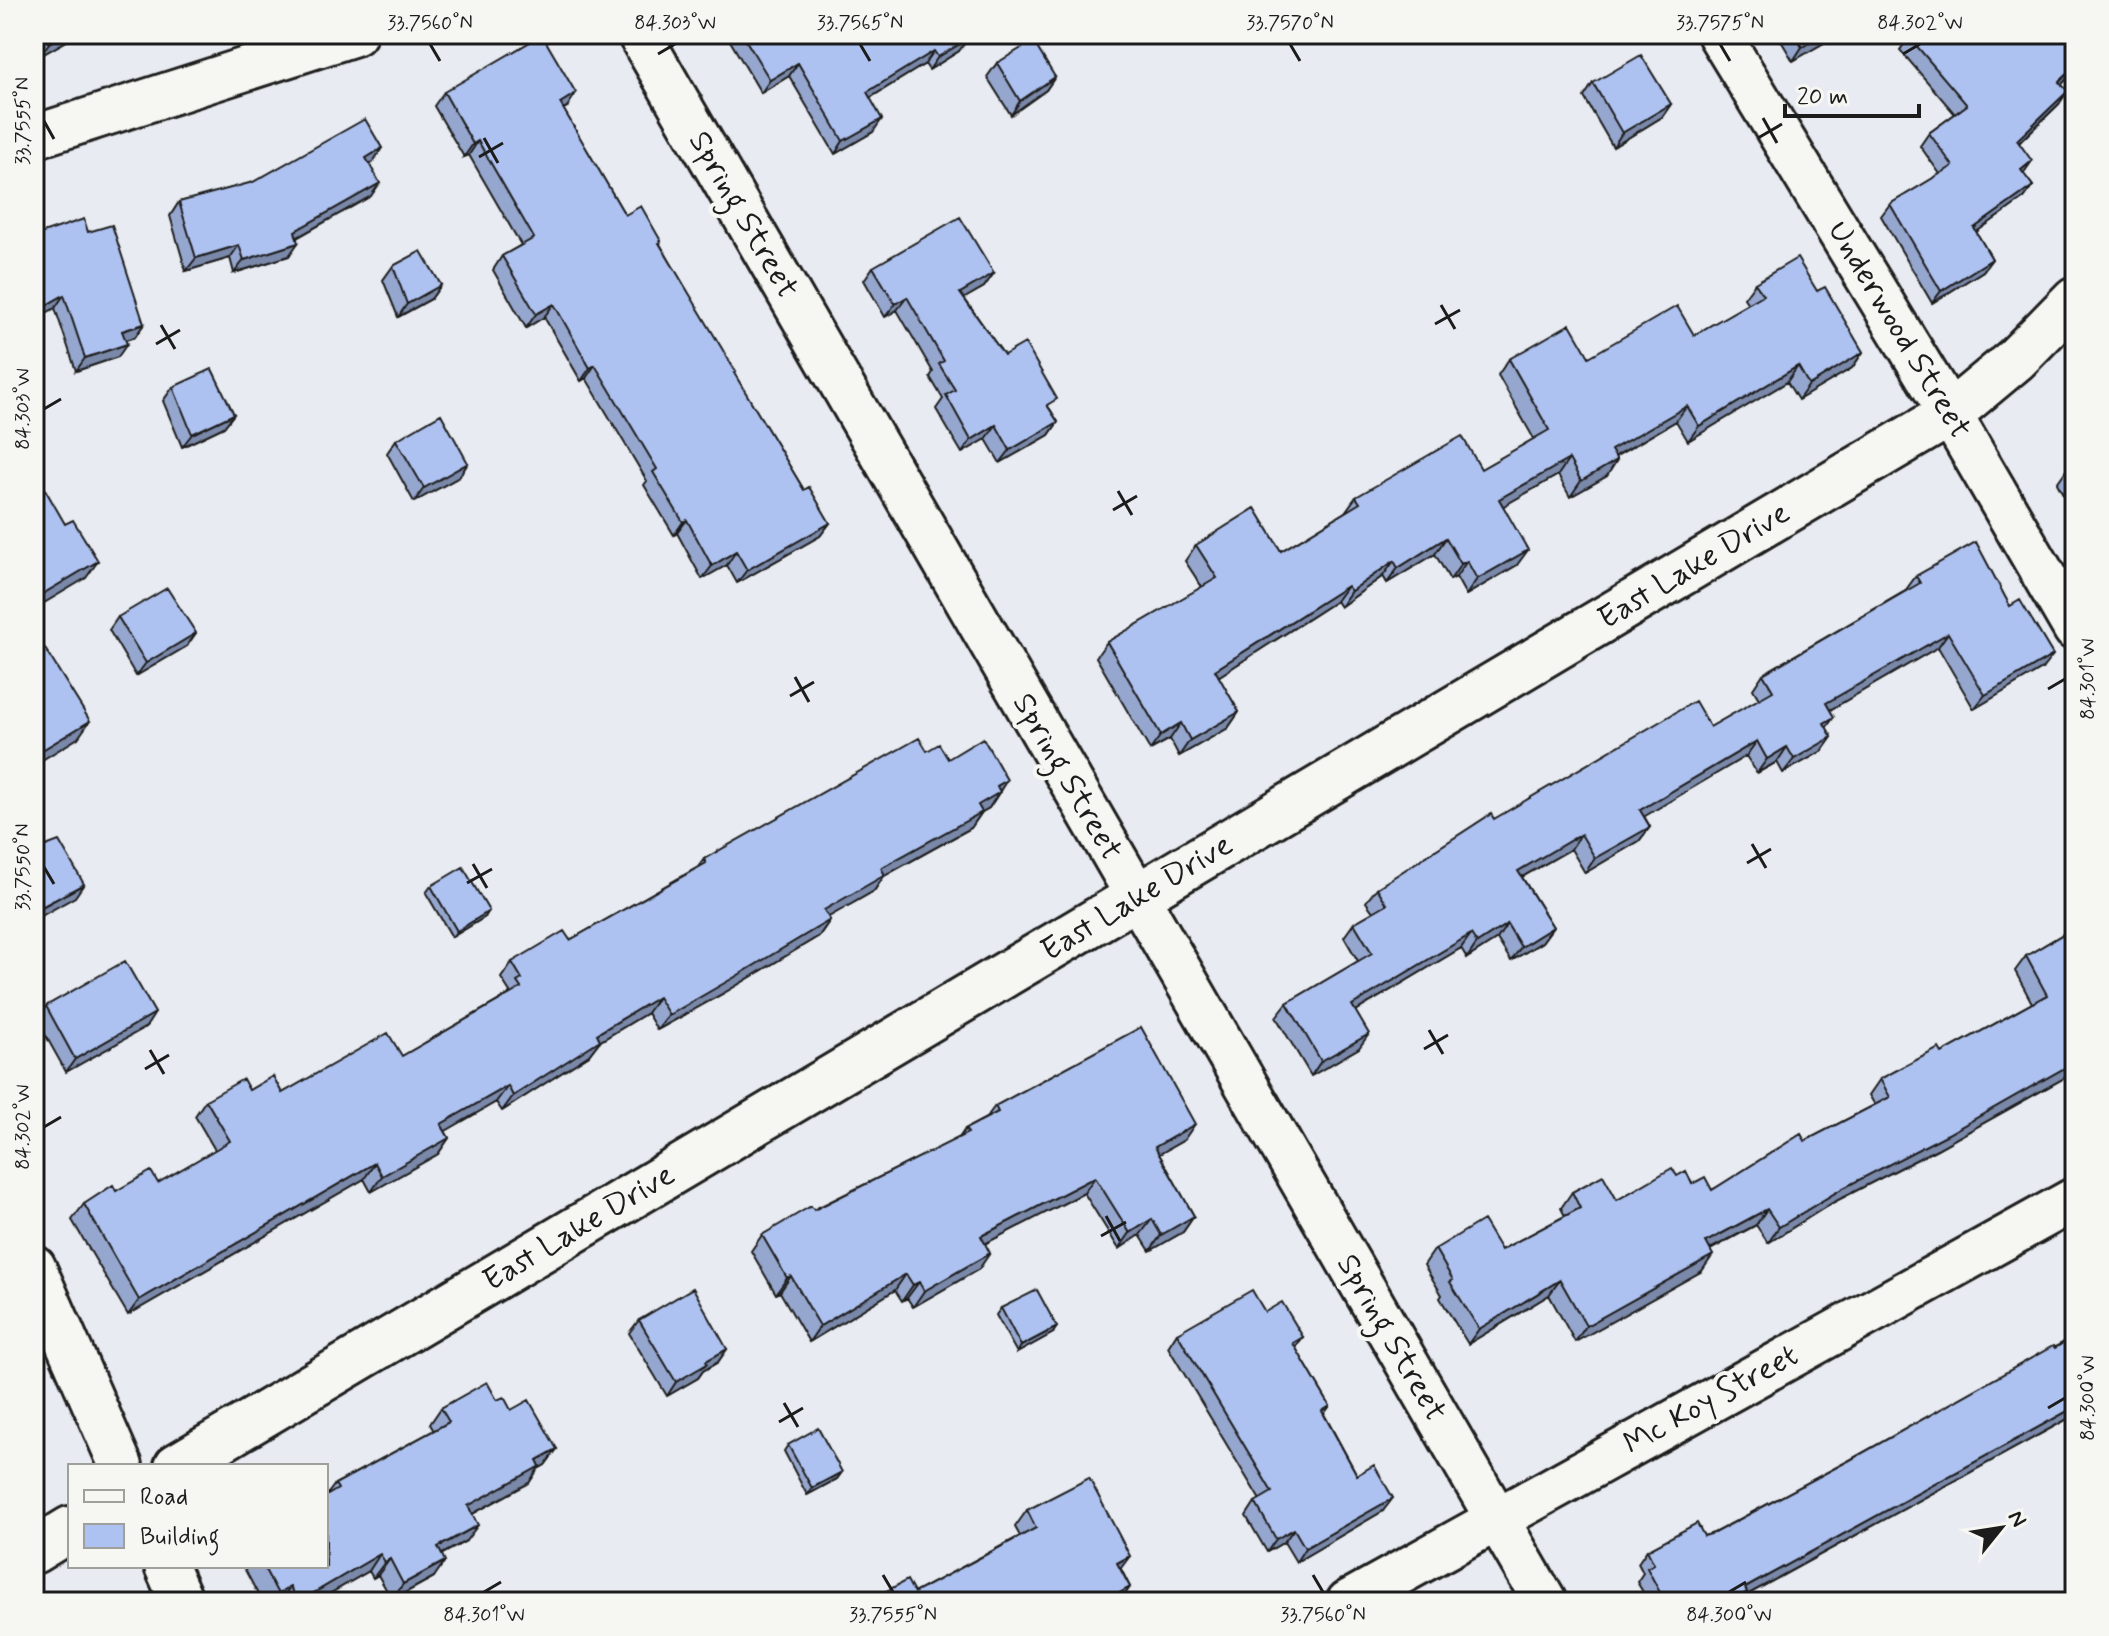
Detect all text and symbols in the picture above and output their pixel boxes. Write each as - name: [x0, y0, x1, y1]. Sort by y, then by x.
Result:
- text: 33.7560°N: [387, 10, 473, 37]
- text: 84.303°W: [634, 10, 716, 37]
- text: 33.7565°N: [817, 10, 903, 37]
- text: 33.7570°N: [1246, 10, 1334, 37]
- text: 33.7575°N: [1676, 10, 1764, 37]
- text: 84.302°W: [1877, 10, 1963, 37]
- scale bar: [1785, 68, 1919, 118]
- text: 33.7555°N: [10, 77, 37, 165]
- text: 20 m: [1797, 82, 1848, 113]
- street label: Spring Street: [675, 124, 808, 308]
- street label: Underwood Street: [1817, 213, 1981, 447]
- text: 84.303°W: [10, 368, 37, 450]
- street label: East Lake Drive: [1590, 492, 1798, 640]
- text: 84.301°W: [2075, 638, 2102, 720]
- street label: Spring Street: [999, 686, 1132, 870]
- text: 33.7550°N: [10, 823, 37, 911]
- street label: East Lake Drive: [1033, 824, 1241, 972]
- text: 84.302°W: [10, 1084, 37, 1170]
- street label: East Lake Drive: [475, 1154, 683, 1302]
- street label: Spring Street: [1323, 1247, 1456, 1431]
- street label: Mc Koy Street: [1616, 1335, 1806, 1465]
- text: 84.300°W: [2075, 1355, 2102, 1441]
- legend: [68, 1464, 328, 1568]
- text: Road: [140, 1482, 188, 1513]
- north arrow: [1961, 1488, 2041, 1568]
- text: N: [2001, 1506, 2032, 1532]
- text: Building: [140, 1522, 220, 1556]
- text: 84.301°W: [443, 1602, 525, 1629]
- text: 33.7555°N: [849, 1602, 937, 1629]
- text: 33.7560°N: [1280, 1602, 1366, 1629]
- text: 84.300°W: [1686, 1602, 1772, 1629]

